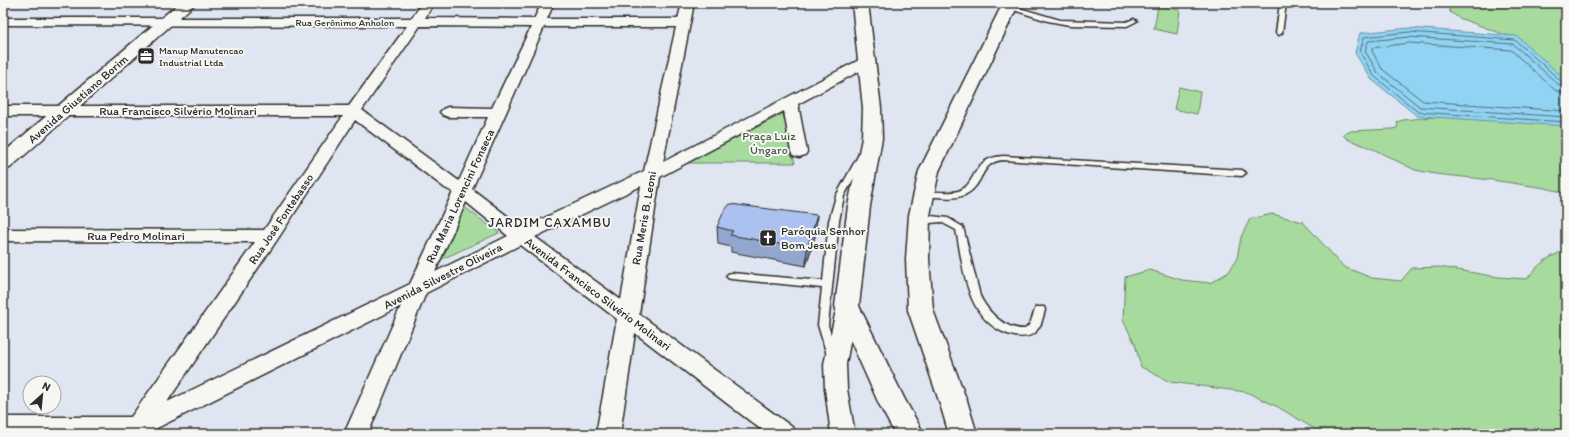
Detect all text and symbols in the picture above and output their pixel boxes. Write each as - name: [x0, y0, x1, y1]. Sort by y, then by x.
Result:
- street label: Rua Gerônimo Anholon: [295, 16, 395, 29]
- place label: Manup Manutencao Industrial Ltda: [159, 44, 244, 69]
- office icon: Manup Manutencao Industrial Ltda: [136, 46, 156, 66]
- street label: Avenida Giustiano Borim: [25, 52, 131, 146]
- street label: Rua Francisco Silvério Molinari: [99, 104, 257, 118]
- street label: Rua Maria Lorencini Fonseca: [423, 126, 498, 265]
- park label: Praça Luiz Úngaro: [742, 129, 796, 157]
- street label: Rua Meris B. Leoni: [629, 170, 659, 266]
- street label: Rua José Fontebasso: [246, 171, 316, 267]
- district label: JARDIM CAXAMBU: [488, 215, 612, 230]
- place label: Paróquia Senhor Bom Jesus: [781, 224, 866, 252]
- church icon: Paróquia Senhor Bom Jesus: [758, 228, 778, 248]
- street label: Rua Pedro Molinari: [87, 229, 185, 243]
- street label: Avenida Francisco Silvério Molinari: [522, 235, 674, 353]
- street label: Avenida Silvestre Oliveira: [381, 240, 505, 312]
- north arrow: [22, 375, 62, 415]
- text: N: [40, 379, 53, 394]

